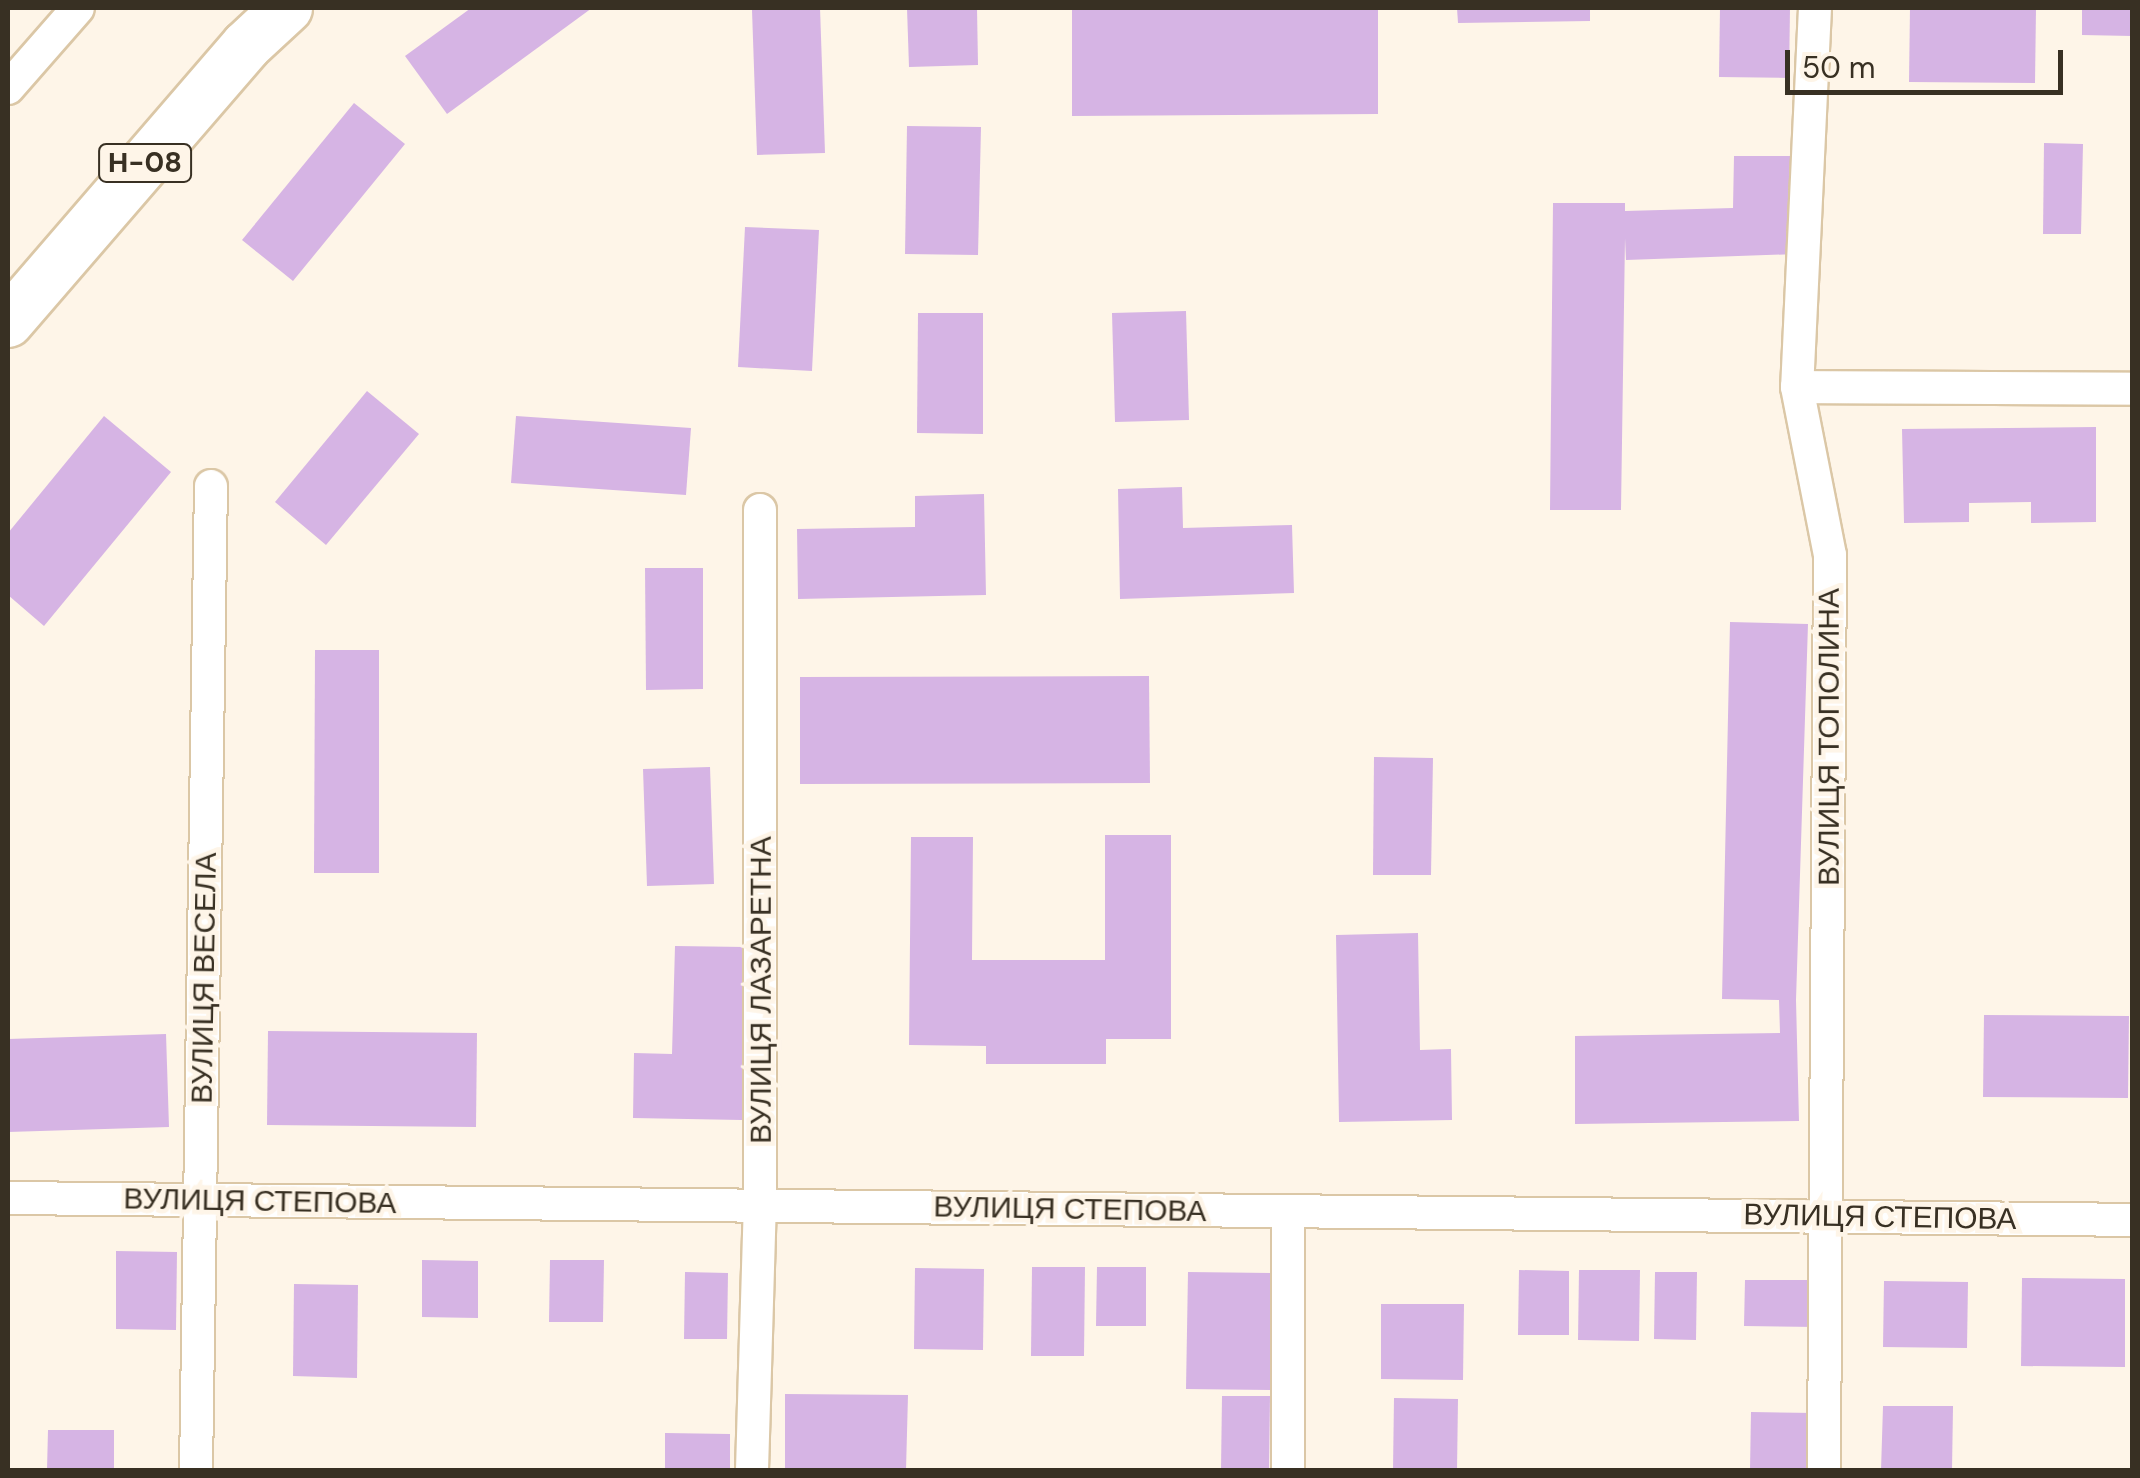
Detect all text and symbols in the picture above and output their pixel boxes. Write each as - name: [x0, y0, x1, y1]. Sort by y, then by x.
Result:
- scale bar: [1790, 30, 2068, 92]
- text: 50 m: [1802, 48, 1876, 87]
- road number: Н-08: [98, 140, 192, 186]
- street label: ВУЛИЦЯ ТОПОЛИНА: [1811, 588, 1847, 886]
- street label: ВУЛИЦЯ ЛАЗАРЕТНА: [743, 836, 779, 1144]
- street label: ВУЛИЦЯ ВЕСЕЛА: [184, 852, 224, 1104]
- street label: ВУЛИЦЯ СТЕПОВА: [123, 1181, 397, 1221]
- street label: ВУЛИЦЯ СТЕПОВА: [933, 1189, 1207, 1229]
- street label: ВУЛИЦЯ СТЕПОВА: [1743, 1197, 2017, 1237]

